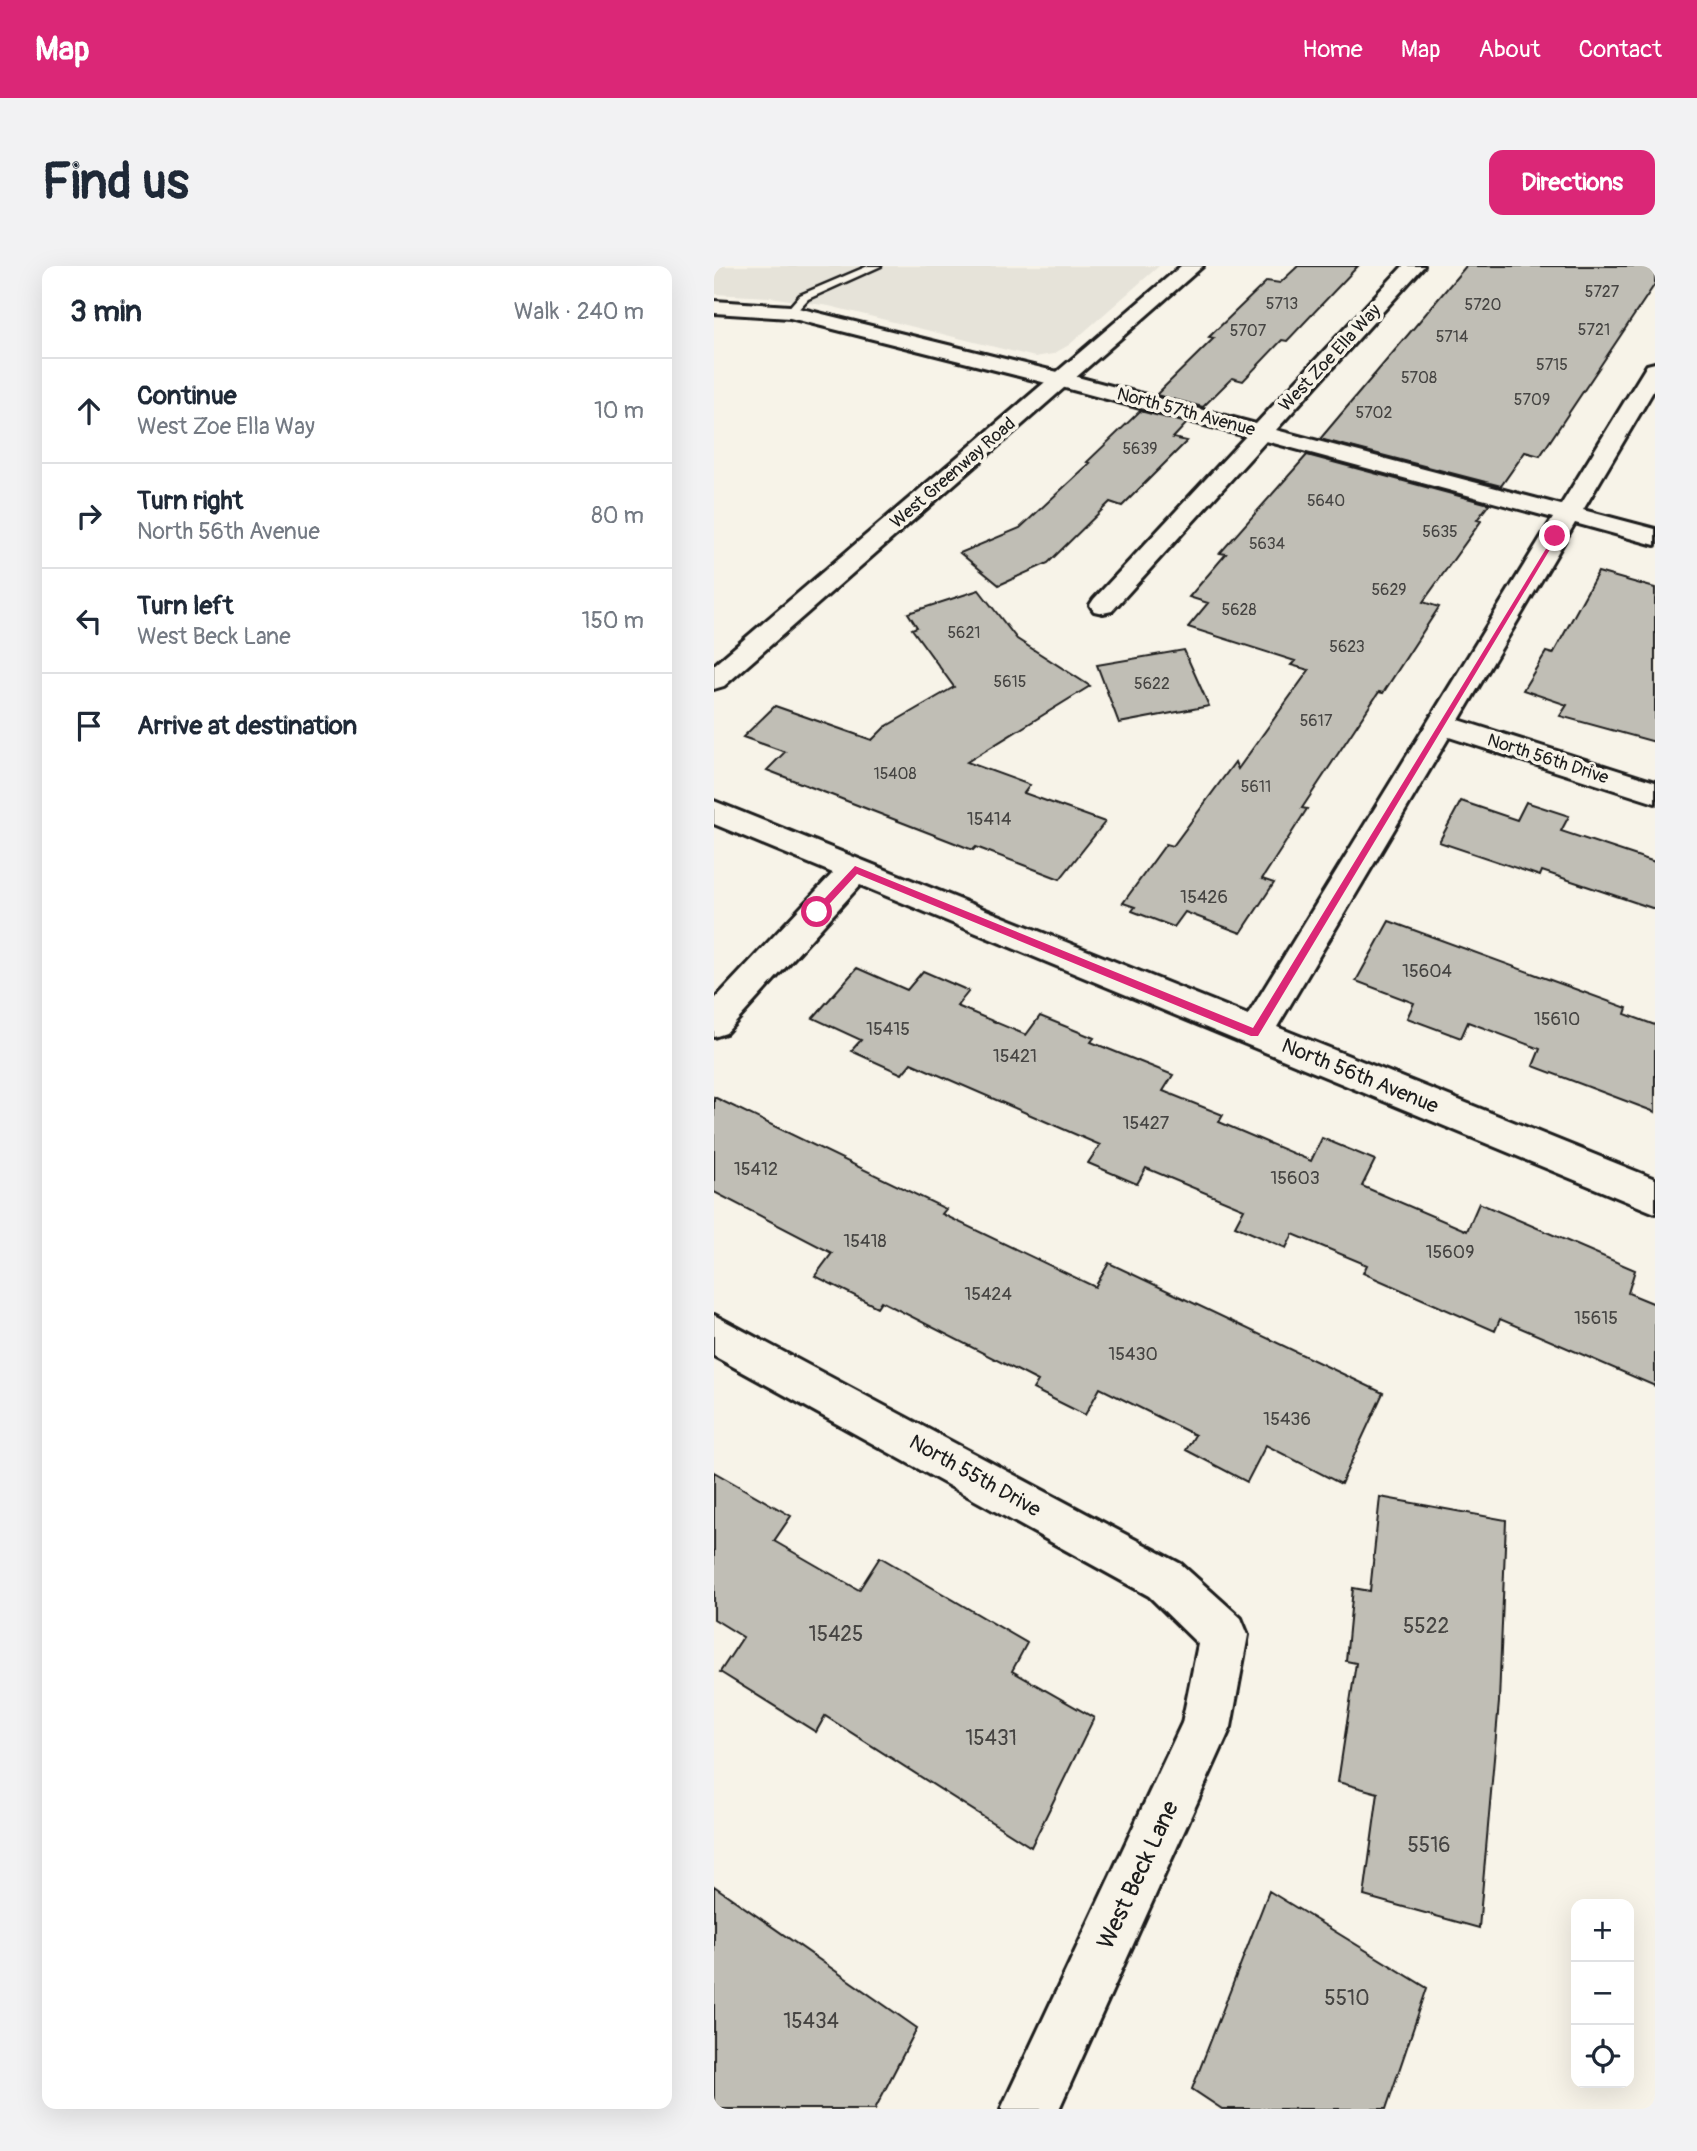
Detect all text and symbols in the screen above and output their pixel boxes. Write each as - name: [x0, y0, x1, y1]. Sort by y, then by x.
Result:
- text: Map: [35, 29, 90, 70]
- text: Home: [1302, 35, 1363, 64]
- text: Map: [1401, 35, 1441, 64]
- text: About: [1479, 35, 1541, 64]
- text: Contact: [1579, 35, 1662, 64]
- button: Directions: [1489, 150, 1655, 215]
- text: Find us: [42, 152, 189, 213]
- house number: 5727: [1585, 282, 1620, 302]
- text: 3 min: [70, 293, 142, 330]
- house number: 5713: [1266, 294, 1298, 314]
- house number: 5720: [1464, 295, 1502, 315]
- text: Walk · 240 m: [514, 297, 644, 326]
- street label: West Zoe Ella Way: [1274, 299, 1386, 417]
- house number: 5721: [1578, 320, 1610, 340]
- house number: 5707: [1230, 321, 1267, 341]
- house number: 5714: [1436, 327, 1468, 347]
- house number: 5715: [1536, 355, 1568, 375]
- house number: 5708: [1401, 368, 1437, 388]
- text: Continue: [137, 380, 237, 412]
- street label: North 57th Avenue: [1114, 383, 1258, 442]
- house number: 5709: [1514, 390, 1550, 410]
- icon: ahead: [70, 392, 108, 430]
- text: 10 m: [594, 396, 644, 425]
- house number: 5702: [1355, 403, 1393, 423]
- text: West Zoe Ella Way: [137, 412, 315, 441]
- street label: West Greenway Road: [886, 412, 1020, 534]
- house number: 5639: [1122, 439, 1158, 459]
- text: Turn right: [137, 485, 243, 517]
- house number: 5640: [1307, 491, 1345, 511]
- icon: right: [70, 497, 108, 535]
- text: 80 m: [591, 501, 644, 530]
- text: North 56th Avenue: [137, 517, 320, 546]
- route end: [1539, 520, 1570, 551]
- house number: 5635: [1422, 522, 1458, 542]
- house number: 5634: [1249, 534, 1285, 554]
- house number: 5629: [1371, 580, 1407, 600]
- text: Turn left: [137, 590, 233, 622]
- house number: 5628: [1222, 600, 1257, 620]
- icon: left: [70, 602, 108, 640]
- text: 150 m: [581, 606, 644, 635]
- text: West Beck Lane: [137, 622, 290, 651]
- house number: 5621: [947, 623, 981, 643]
- house number: 5623: [1329, 637, 1365, 657]
- house number: 5615: [994, 672, 1026, 692]
- house number: 5622: [1134, 674, 1170, 694]
- icon: arrive: [70, 707, 108, 745]
- text: Arrive at destination: [137, 710, 357, 742]
- house number: 5617: [1300, 711, 1333, 731]
- street label: North 56th Drive: [1484, 729, 1612, 789]
- house number: 15408: [873, 764, 917, 784]
- house number: 5611: [1241, 777, 1271, 797]
- house number: 15414: [967, 808, 1012, 831]
- house number: 15426: [1180, 886, 1228, 909]
- route start: [801, 896, 832, 927]
- house number: 15604: [1402, 960, 1453, 983]
- house number: 15610: [1534, 1008, 1580, 1031]
- house number: 15415: [866, 1018, 910, 1041]
- street label: North 56th Avenue: [1278, 1032, 1443, 1120]
- house number: 15421: [993, 1045, 1037, 1068]
- house number: 15427: [1123, 1112, 1170, 1135]
- house number: 15412: [734, 1158, 778, 1181]
- house number: 15603: [1270, 1167, 1320, 1190]
- house number: 15418: [843, 1230, 887, 1253]
- house number: 15609: [1426, 1241, 1474, 1264]
- house number: 15424: [964, 1283, 1012, 1306]
- house number: 15615: [1574, 1307, 1618, 1330]
- house number: 15430: [1108, 1343, 1158, 1366]
- house number: 15436: [1263, 1408, 1311, 1431]
- street label: North 55th Drive: [904, 1429, 1046, 1524]
- house number: 5522: [1403, 1613, 1449, 1640]
- house number: 15425: [809, 1621, 863, 1648]
- house number: 15431: [965, 1725, 1017, 1752]
- street label: West Beck Lane: [1091, 1796, 1185, 1954]
- house number: 5516: [1407, 1832, 1451, 1859]
- map controls: [1571, 1899, 1634, 2088]
- button: +: [1571, 1899, 1634, 1962]
- button: −: [1571, 1962, 1634, 2025]
- house number: 5510: [1324, 1985, 1370, 2012]
- house number: 15434: [783, 2008, 839, 2035]
- button: locate: [1571, 2025, 1634, 2088]

